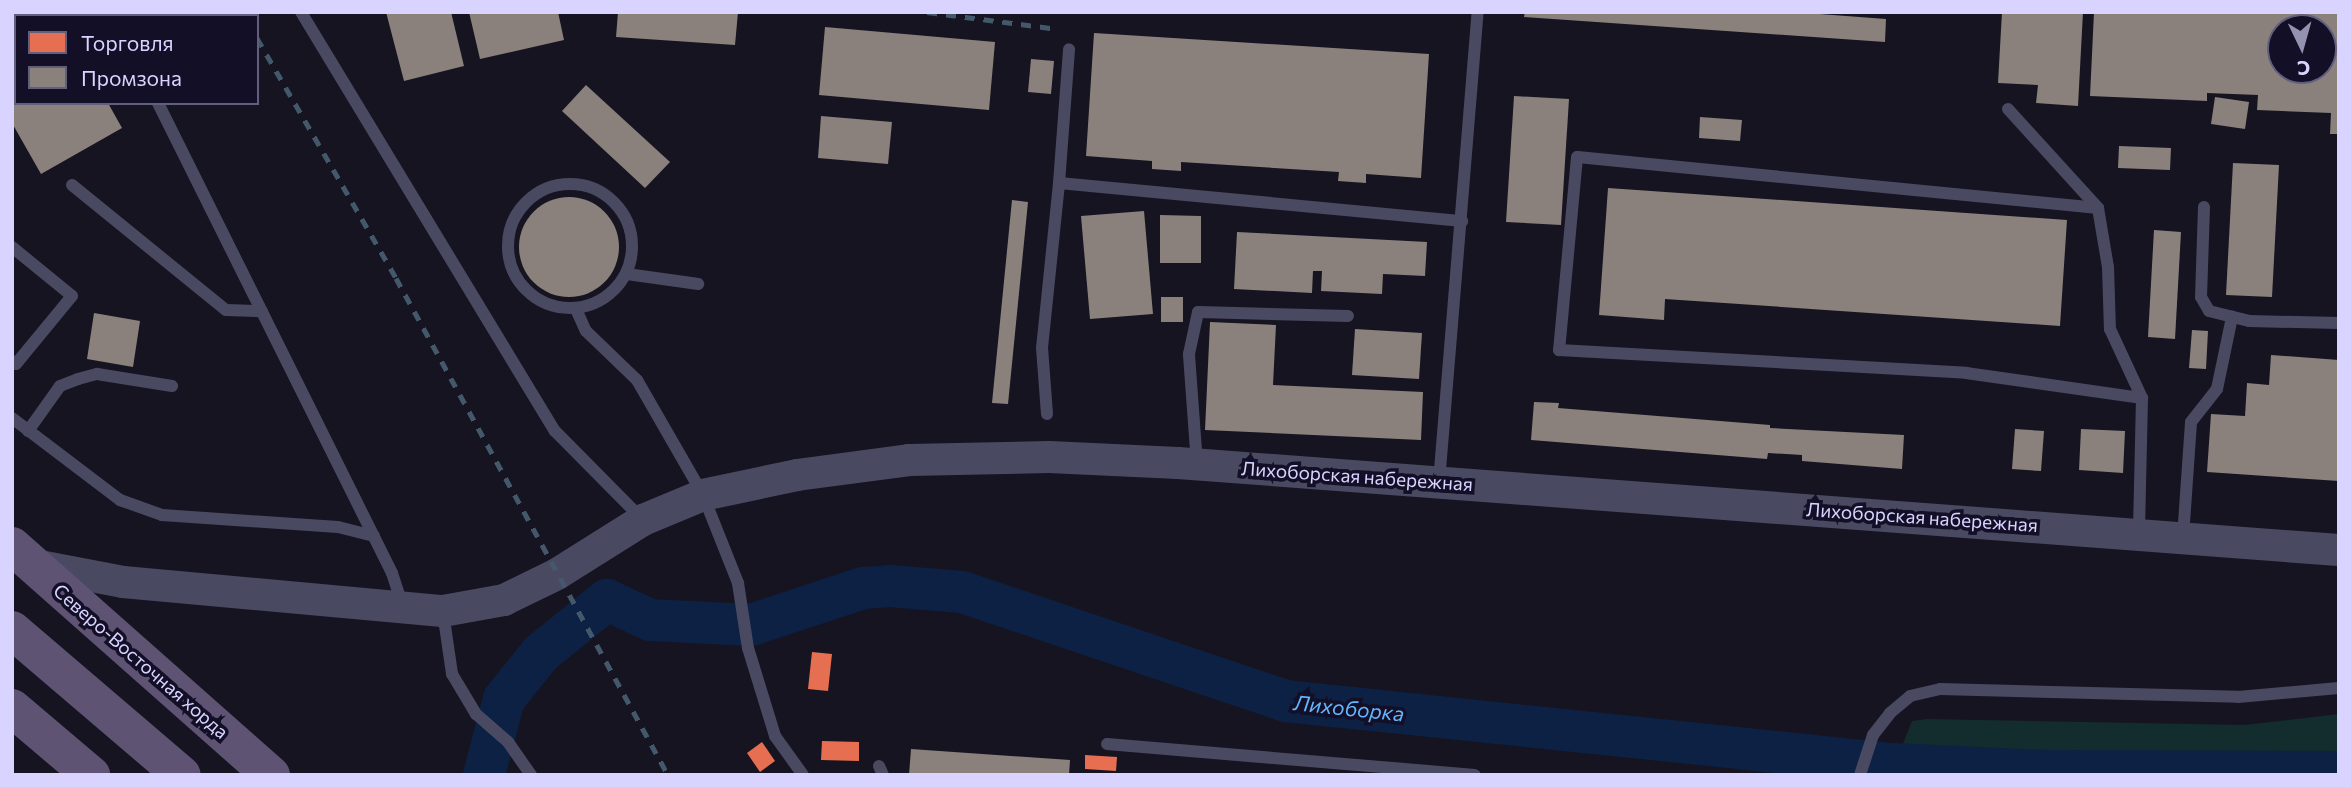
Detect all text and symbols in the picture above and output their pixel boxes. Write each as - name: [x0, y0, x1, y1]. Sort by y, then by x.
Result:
- legend: [14, 14, 259, 105]
- north arrow: [2267, 14, 2337, 84]
- text: Торговля: [81, 30, 174, 55]
- text: С: [2296, 56, 2311, 80]
- text: Промзона: [81, 65, 182, 90]
- street label: Лихоборская набережная: [1240, 457, 1474, 495]
- street label: Лихоборская набережная: [1805, 498, 2039, 536]
- street label: Северо-Восточная хорда: [49, 579, 233, 743]
- water label: Лихоборка: [1293, 690, 1405, 726]

